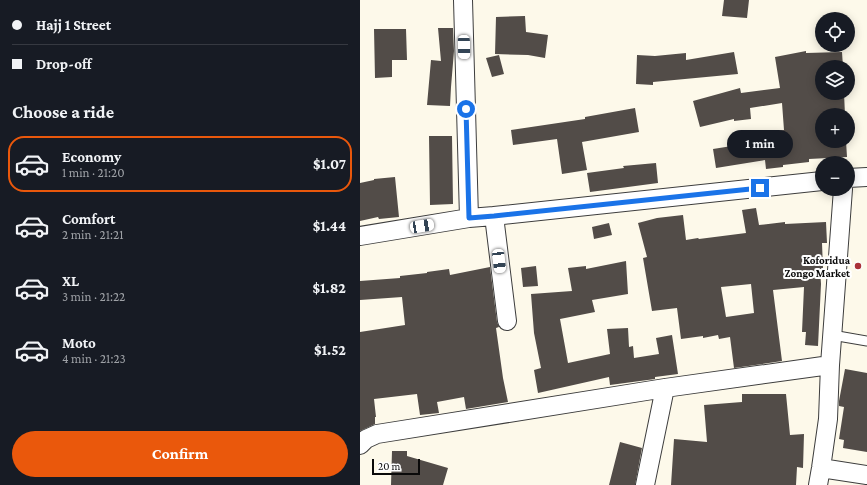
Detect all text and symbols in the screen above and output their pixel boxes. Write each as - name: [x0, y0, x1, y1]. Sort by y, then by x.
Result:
- map controls: [815, 12, 855, 196]
- button: locate: [815, 12, 855, 52]
- text: Hajj 1 Street: [36, 17, 111, 33]
- car: [458, 35, 470, 59]
- text: Drop-off: [36, 56, 92, 72]
- button: layers: [815, 60, 855, 100]
- route start: [457, 100, 475, 118]
- text: Choose a ride: [12, 102, 114, 122]
- button: +: [815, 108, 855, 148]
- callout: 1 min: [727, 130, 793, 158]
- text: 1 min: [745, 136, 775, 151]
- icon: car: [14, 146, 50, 182]
- text: Economy: [62, 149, 121, 165]
- text: $1.07: [313, 156, 346, 172]
- button: −: [815, 156, 855, 196]
- text: 1 min · 21:20: [62, 165, 125, 180]
- route end: [751, 179, 769, 197]
- icon: car: [14, 208, 50, 244]
- text: Comfort: [62, 211, 116, 227]
- text: $1.44: [313, 218, 346, 234]
- car: [409, 218, 435, 234]
- text: 2 min · 21:21: [62, 227, 123, 242]
- car: [492, 248, 506, 274]
- place label: Koforidua Zongo Market: [785, 254, 851, 279]
- marker: Koforidua Zongo Market: [853, 261, 863, 271]
- icon: car: [14, 270, 50, 306]
- text: XL: [62, 273, 79, 289]
- text: $1.82: [312, 280, 346, 296]
- text: 3 min · 21:22: [62, 289, 125, 304]
- icon: car: [14, 332, 50, 368]
- text: Moto: [62, 335, 96, 351]
- text: $1.52: [314, 342, 346, 358]
- text: 4 min · 21:23: [62, 351, 126, 366]
- button: Confirm: [12, 431, 348, 477]
- scale bar: [372, 457, 420, 476]
- text: 20 m: [378, 460, 400, 472]

